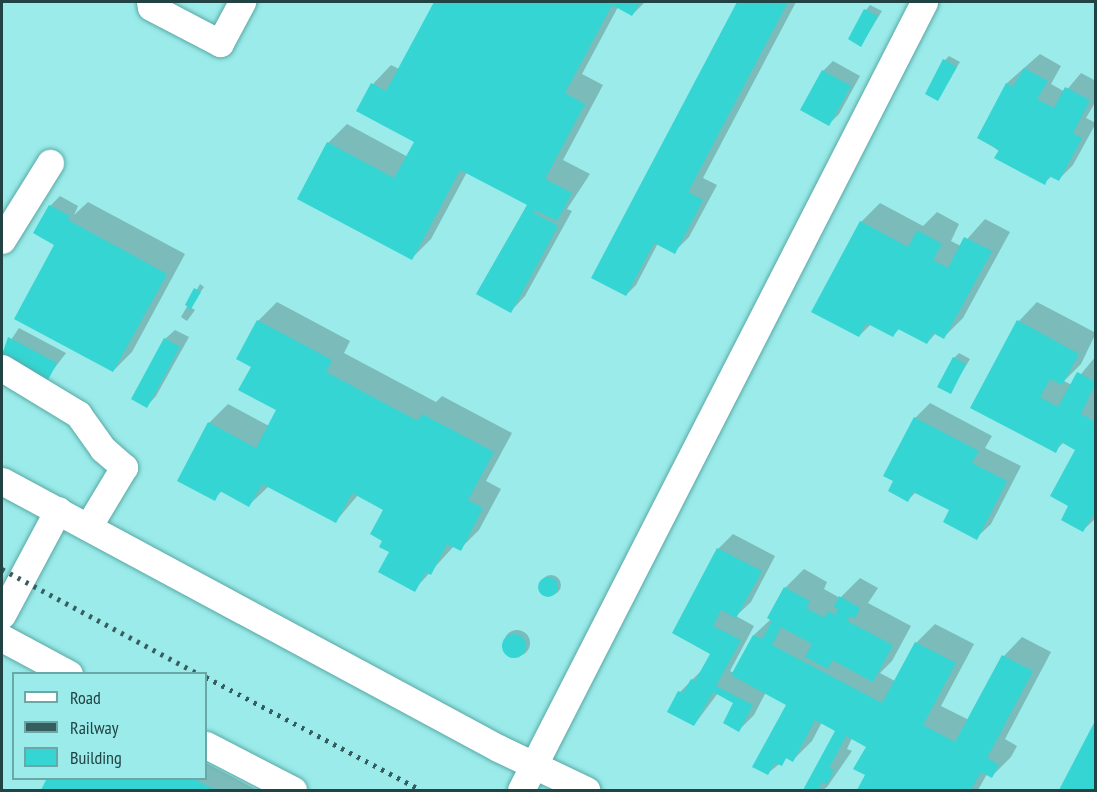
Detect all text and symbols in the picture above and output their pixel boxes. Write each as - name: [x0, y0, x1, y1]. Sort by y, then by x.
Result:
- legend: [12, 672, 207, 780]
- text: Road: [70, 686, 101, 709]
- text: Railway: [70, 716, 119, 739]
- text: Building: [70, 746, 122, 769]

